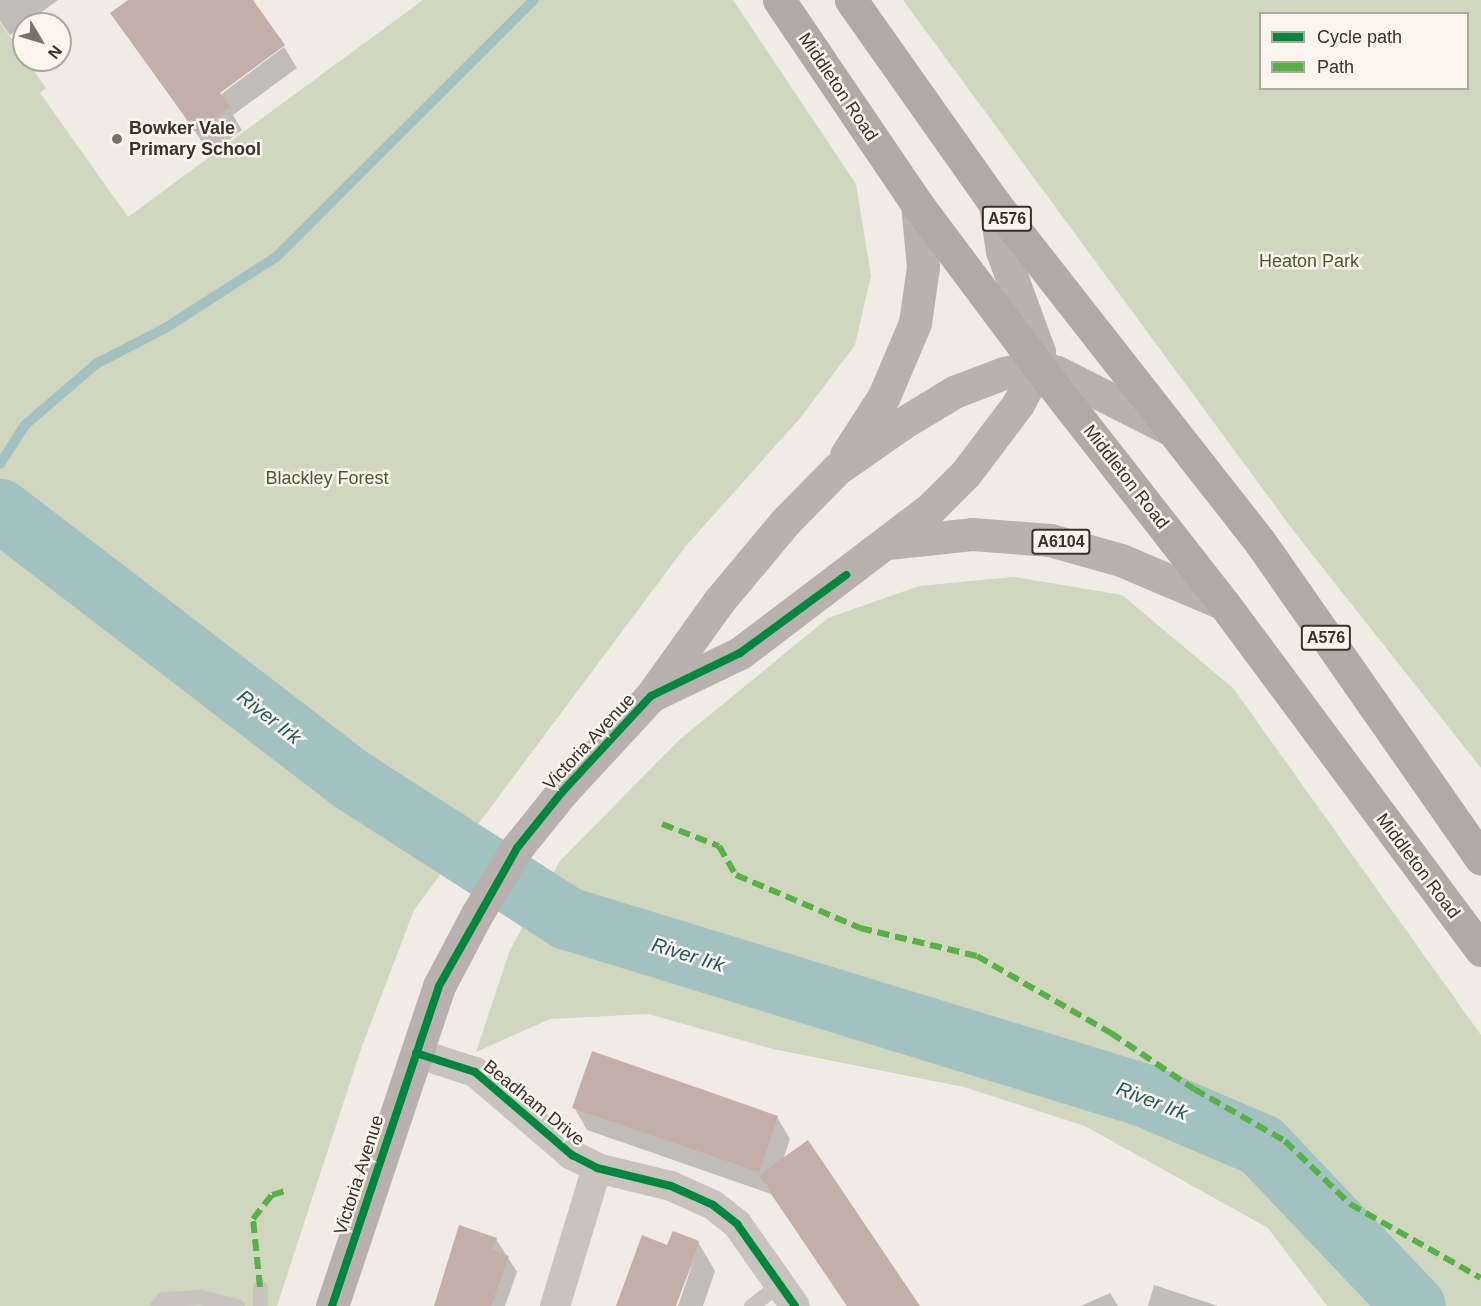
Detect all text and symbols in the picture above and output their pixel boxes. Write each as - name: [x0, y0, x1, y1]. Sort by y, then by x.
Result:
- north arrow: [12, 12, 72, 72]
- legend: [1259, 12, 1469, 90]
- text: Cycle path: [1317, 27, 1402, 47]
- street label: Middleton Road: [794, 29, 882, 145]
- text: N: [45, 42, 65, 62]
- text: Path: [1317, 57, 1354, 77]
- place label: Bowker Vale Primary School: [129, 118, 261, 160]
- marker: Bowker Vale Primary School: [110, 132, 124, 146]
- road number: A576: [982, 206, 1032, 232]
- park label: Heaton Park: [1259, 250, 1359, 272]
- street label: Middleton Road: [1079, 421, 1173, 533]
- park label: Blackley Forest: [265, 467, 389, 489]
- road number: A6104: [1031, 529, 1091, 555]
- road number: A576: [1300, 625, 1352, 651]
- water label: River Irk: [232, 685, 306, 749]
- street label: Victoria Avenue: [538, 689, 640, 795]
- street label: Middleton Road: [1371, 809, 1465, 923]
- water label: River Irk: [649, 933, 727, 977]
- street label: Beadham Drive: [479, 1056, 589, 1150]
- water label: River Irk: [1113, 1076, 1191, 1126]
- street label: Victoria Avenue: [329, 1112, 389, 1238]

